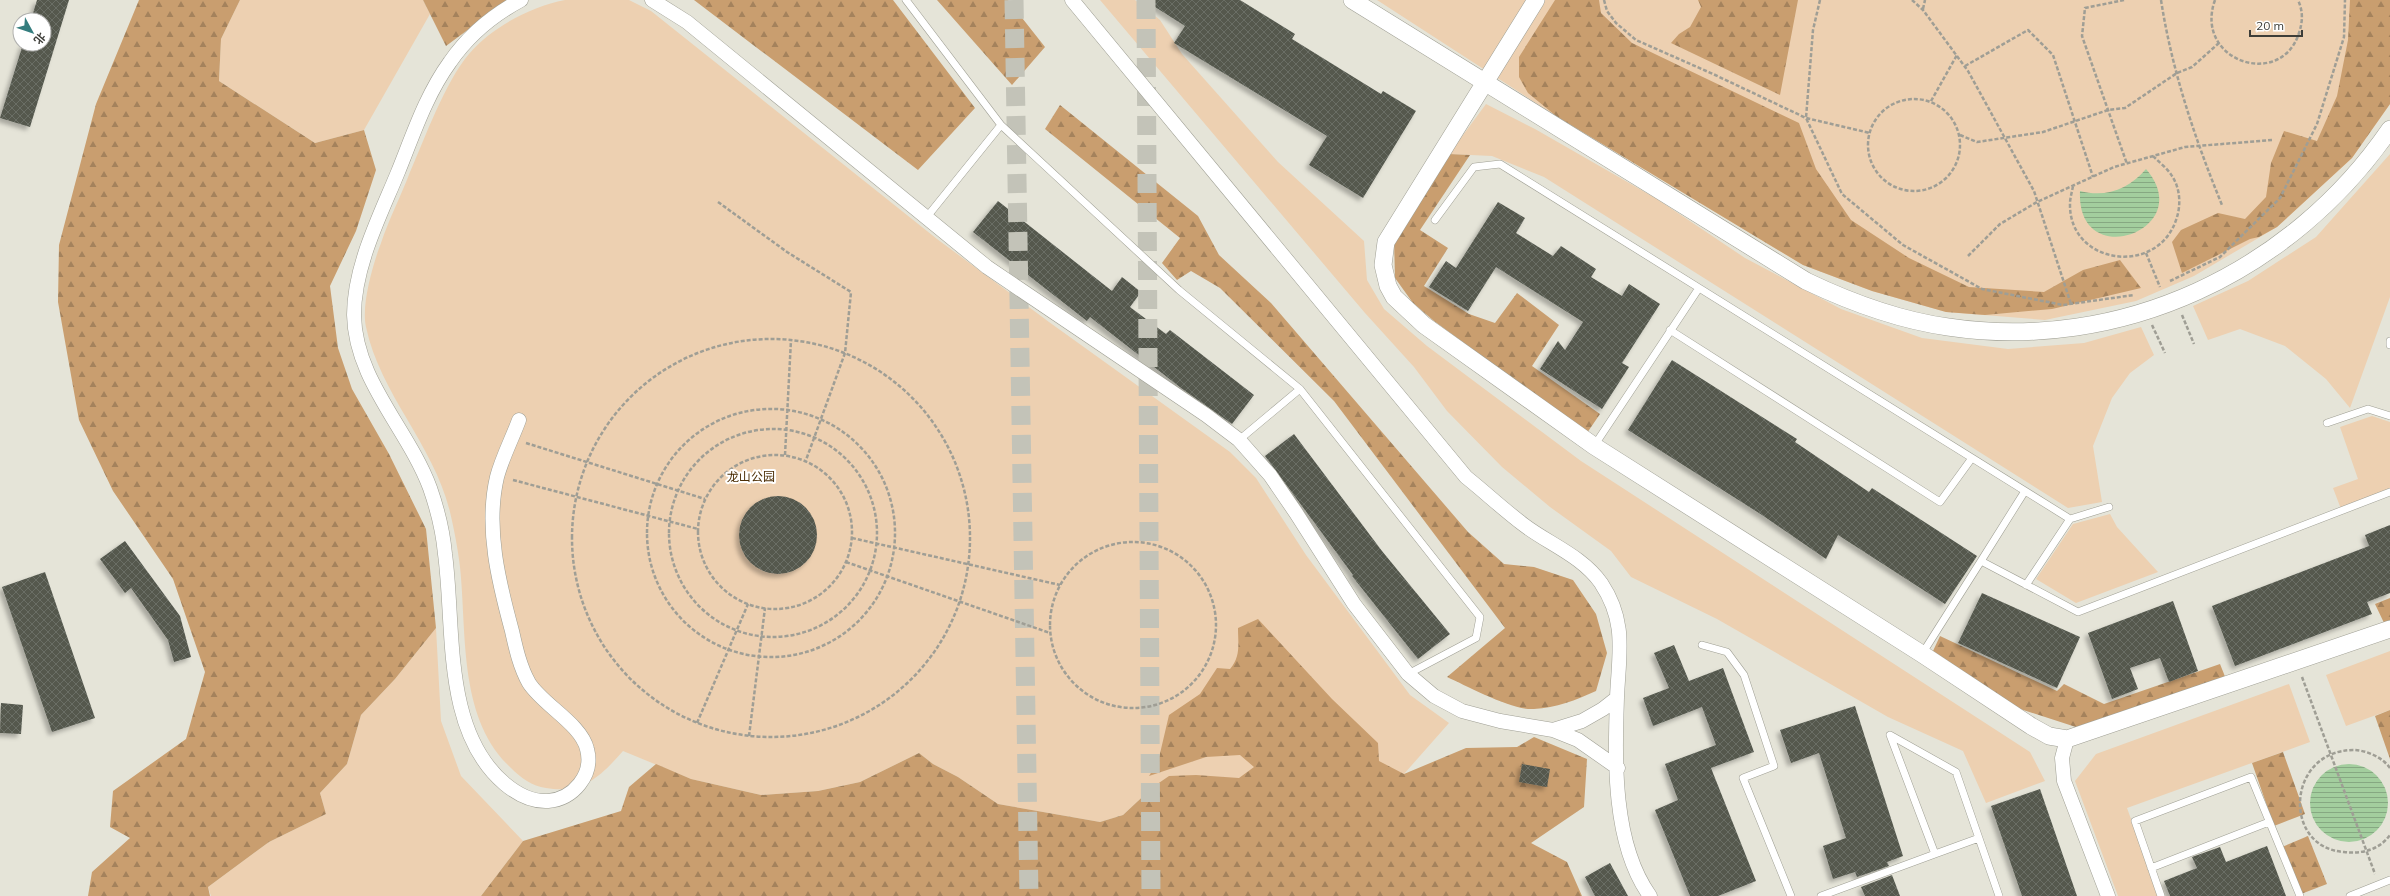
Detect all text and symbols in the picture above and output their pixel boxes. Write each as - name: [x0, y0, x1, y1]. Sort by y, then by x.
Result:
- north arrow: [12, 12, 52, 52]
- scale bar: [2250, 12, 2302, 38]
- text: 20 m: [2256, 18, 2284, 33]
- text: 北: [31, 30, 49, 47]
- park label: 龙山公园: [727, 469, 775, 484]

